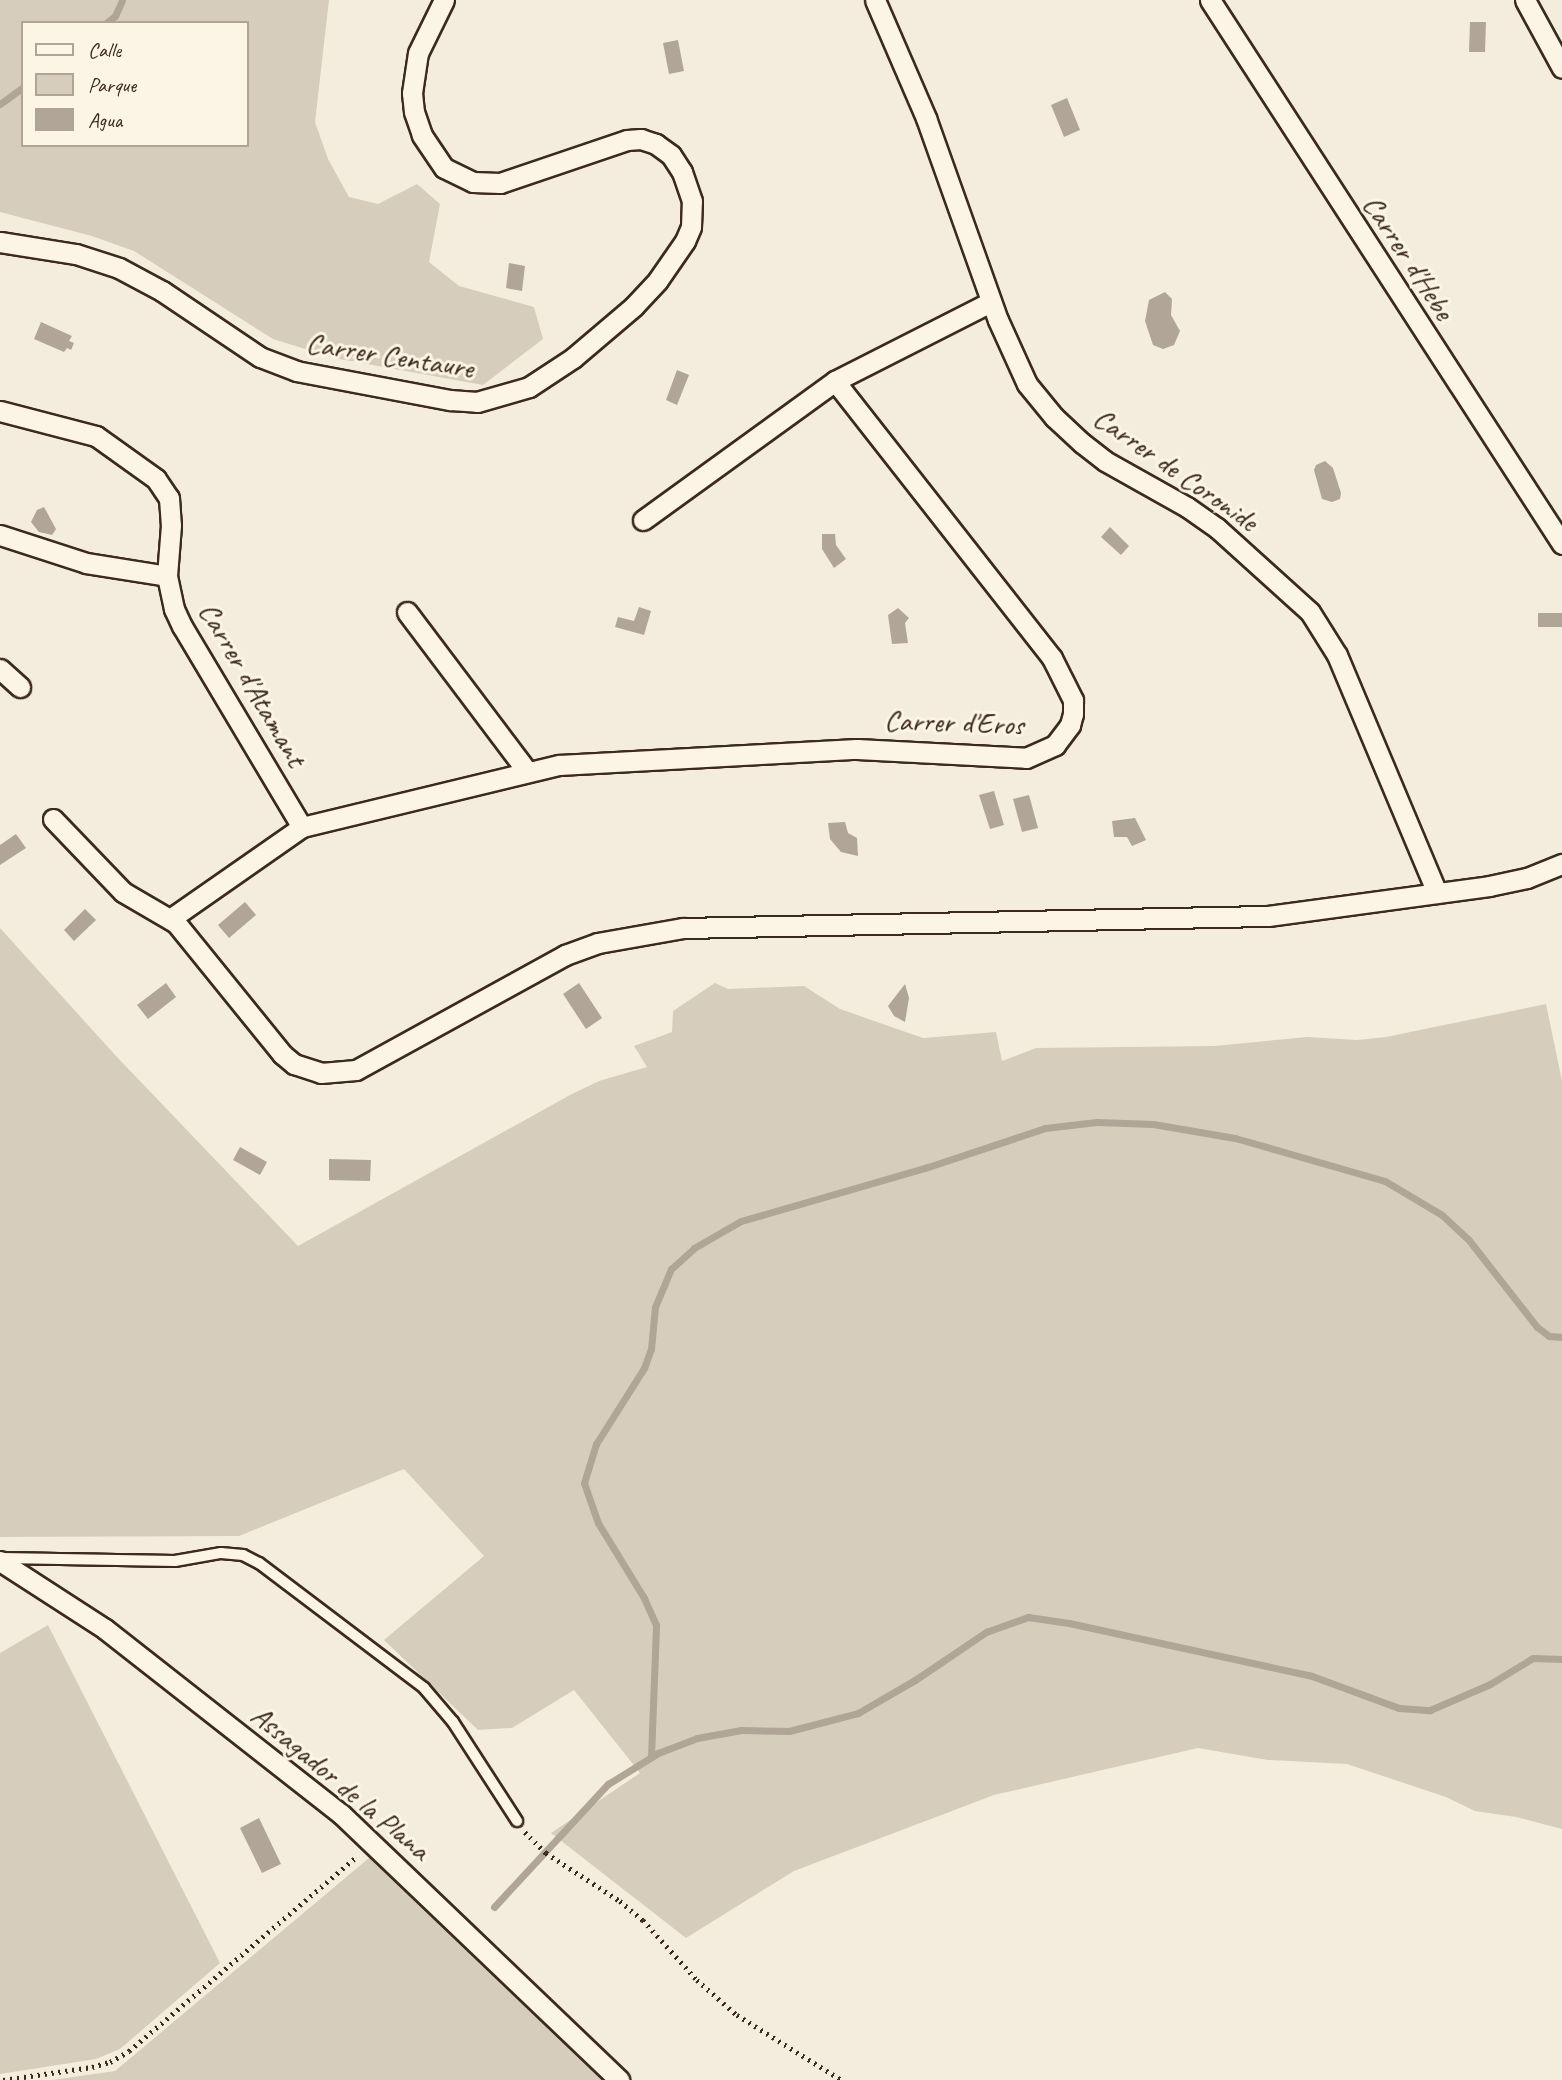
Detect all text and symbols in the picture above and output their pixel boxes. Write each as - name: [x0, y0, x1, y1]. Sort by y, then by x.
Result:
- legend: [21, 21, 248, 147]
- text: Calle: [88, 37, 121, 63]
- text: Parque: [88, 72, 136, 98]
- text: Agua: [88, 107, 122, 133]
- street label: Carrer d'Hebe: [1355, 188, 1463, 326]
- street label: Carrer Centaure: [304, 324, 476, 386]
- street label: Carrer de Coronide: [1087, 399, 1265, 539]
- street label: Carrer d'Atamant: [191, 595, 315, 773]
- street label: Carrer d'Eros: [884, 702, 1024, 742]
- street label: Assagador de la Plana: [244, 1696, 438, 1868]

